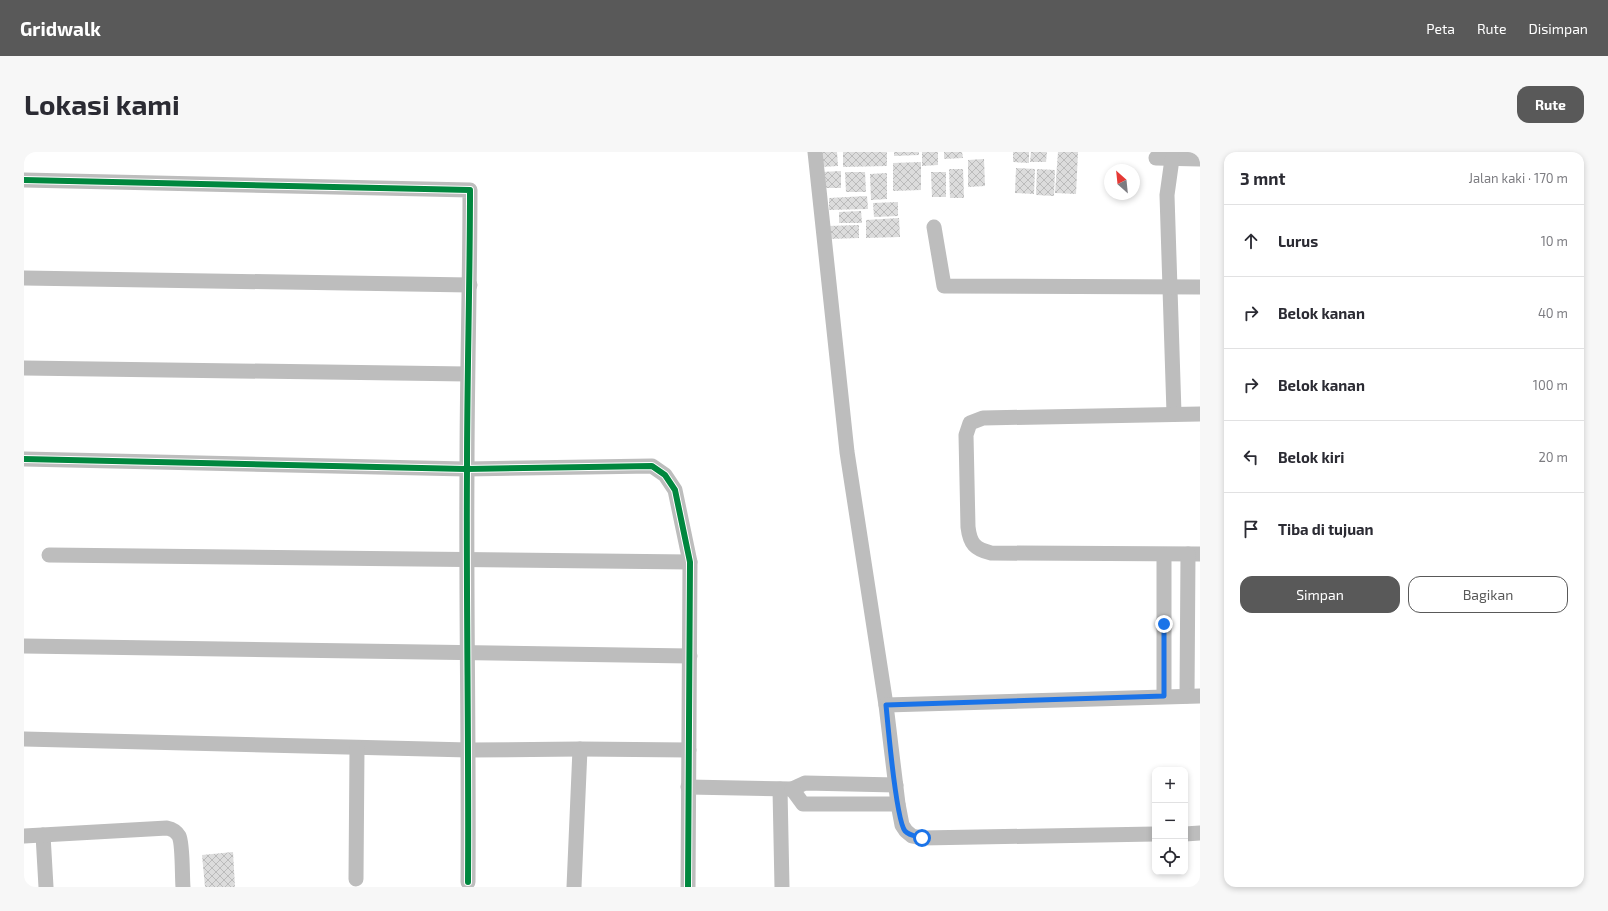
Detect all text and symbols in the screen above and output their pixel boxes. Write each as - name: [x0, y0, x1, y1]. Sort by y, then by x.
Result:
- text: Gridwalk: [20, 17, 101, 40]
- text: Peta: [1426, 20, 1455, 37]
- text: Rute: [1477, 20, 1506, 37]
- text: Disimpan: [1528, 20, 1588, 37]
- button: Rute: [1517, 86, 1584, 123]
- text: Lokasi kami: [24, 87, 180, 121]
- north arrow: [1104, 164, 1140, 200]
- text: 3 mnt: [1240, 168, 1285, 188]
- text: Jalan kaki · 170 m: [1469, 170, 1568, 186]
- icon: ahead: [1240, 230, 1262, 252]
- text: Lurus: [1278, 232, 1318, 250]
- text: 10 m: [1541, 233, 1568, 249]
- icon: right: [1240, 302, 1262, 324]
- text: Belok kanan: [1278, 304, 1365, 322]
- text: 40 m: [1538, 305, 1568, 321]
- icon: right: [1240, 374, 1262, 396]
- text: Belok kanan: [1278, 376, 1365, 394]
- text: 100 m: [1533, 377, 1568, 393]
- icon: left: [1240, 446, 1262, 468]
- text: Belok kiri: [1278, 448, 1344, 466]
- text: 20 m: [1539, 449, 1568, 465]
- icon: arrive: [1240, 518, 1262, 540]
- text: Tiba di tujuan: [1278, 520, 1374, 538]
- button: Simpan: [1240, 576, 1400, 613]
- button: Bagikan: [1408, 576, 1568, 613]
- route end: [1155, 615, 1173, 633]
- map controls: [1152, 767, 1188, 875]
- button: +: [1152, 767, 1188, 803]
- button: −: [1152, 803, 1188, 839]
- route start: [913, 829, 931, 847]
- button: locate: [1152, 839, 1188, 875]

